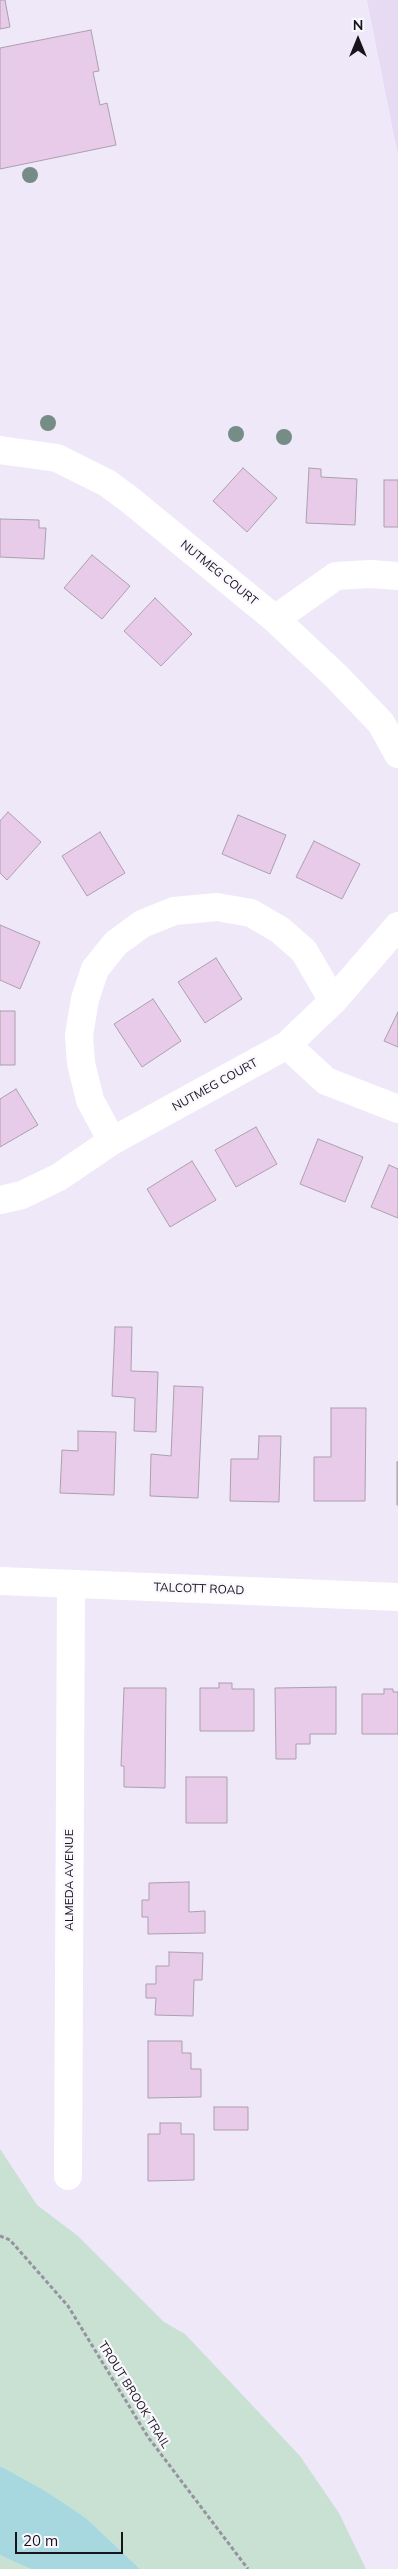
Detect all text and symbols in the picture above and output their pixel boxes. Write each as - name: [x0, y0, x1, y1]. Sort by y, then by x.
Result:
- north arrow: [333, 15, 383, 65]
- text: N: [353, 16, 363, 34]
- street label: NUTMEG COURT: [177, 537, 261, 609]
- street label: NUTMEG COURT: [170, 1056, 260, 1114]
- street label: TALCOTT ROAD: [153, 1580, 245, 1598]
- street label: ALMEDA AVENUE: [62, 1829, 76, 1931]
- street label: TROUT BROOK TRAIL: [95, 2339, 173, 2451]
- scale bar: [18, 2522, 125, 2554]
- text: 20 m: [23, 2531, 58, 2550]

